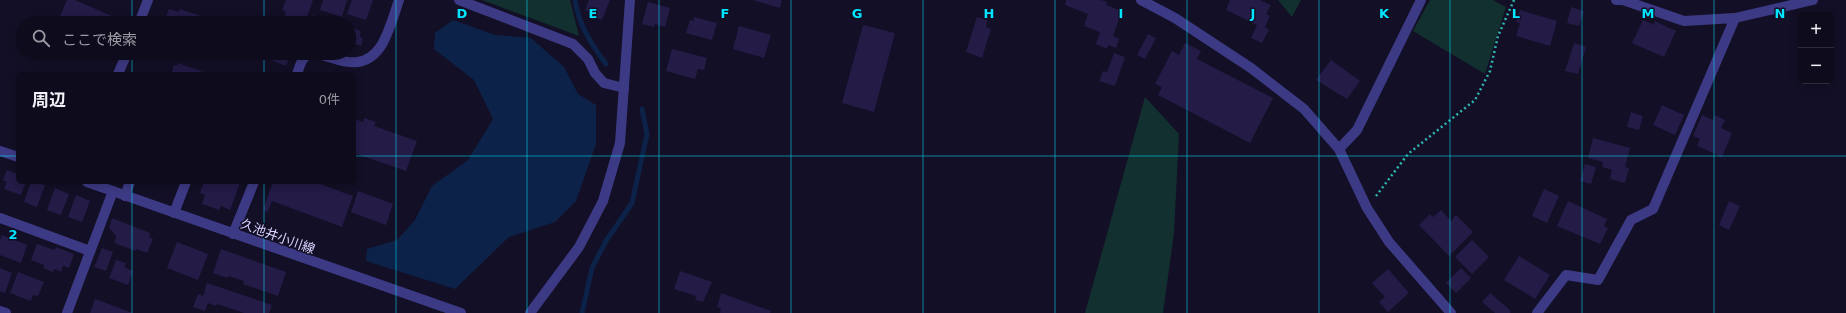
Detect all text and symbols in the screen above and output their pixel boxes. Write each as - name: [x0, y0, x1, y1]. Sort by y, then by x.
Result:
- text: D: [457, 6, 468, 21]
- text: E: [589, 6, 597, 21]
- text: F: [721, 6, 729, 21]
- text: G: [852, 6, 862, 21]
- text: H: [984, 6, 994, 21]
- text: I: [1119, 6, 1123, 21]
- text: J: [1250, 6, 1255, 21]
- text: K: [1379, 6, 1390, 21]
- text: L: [1512, 6, 1520, 21]
- text: M: [1642, 6, 1654, 21]
- text: N: [1775, 6, 1785, 21]
- map controls: [1798, 12, 1834, 84]
- button: +: [1798, 12, 1834, 48]
- search box: [16, 16, 356, 60]
- icon: search: [30, 27, 52, 49]
- text: ここで検索: [62, 31, 137, 49]
- button: −: [1798, 48, 1834, 84]
- text: 周辺: [32, 90, 66, 110]
- text: 0件: [319, 92, 340, 107]
- street label: 久池井小川線: [239, 216, 317, 257]
- text: 2: [8, 227, 18, 242]

